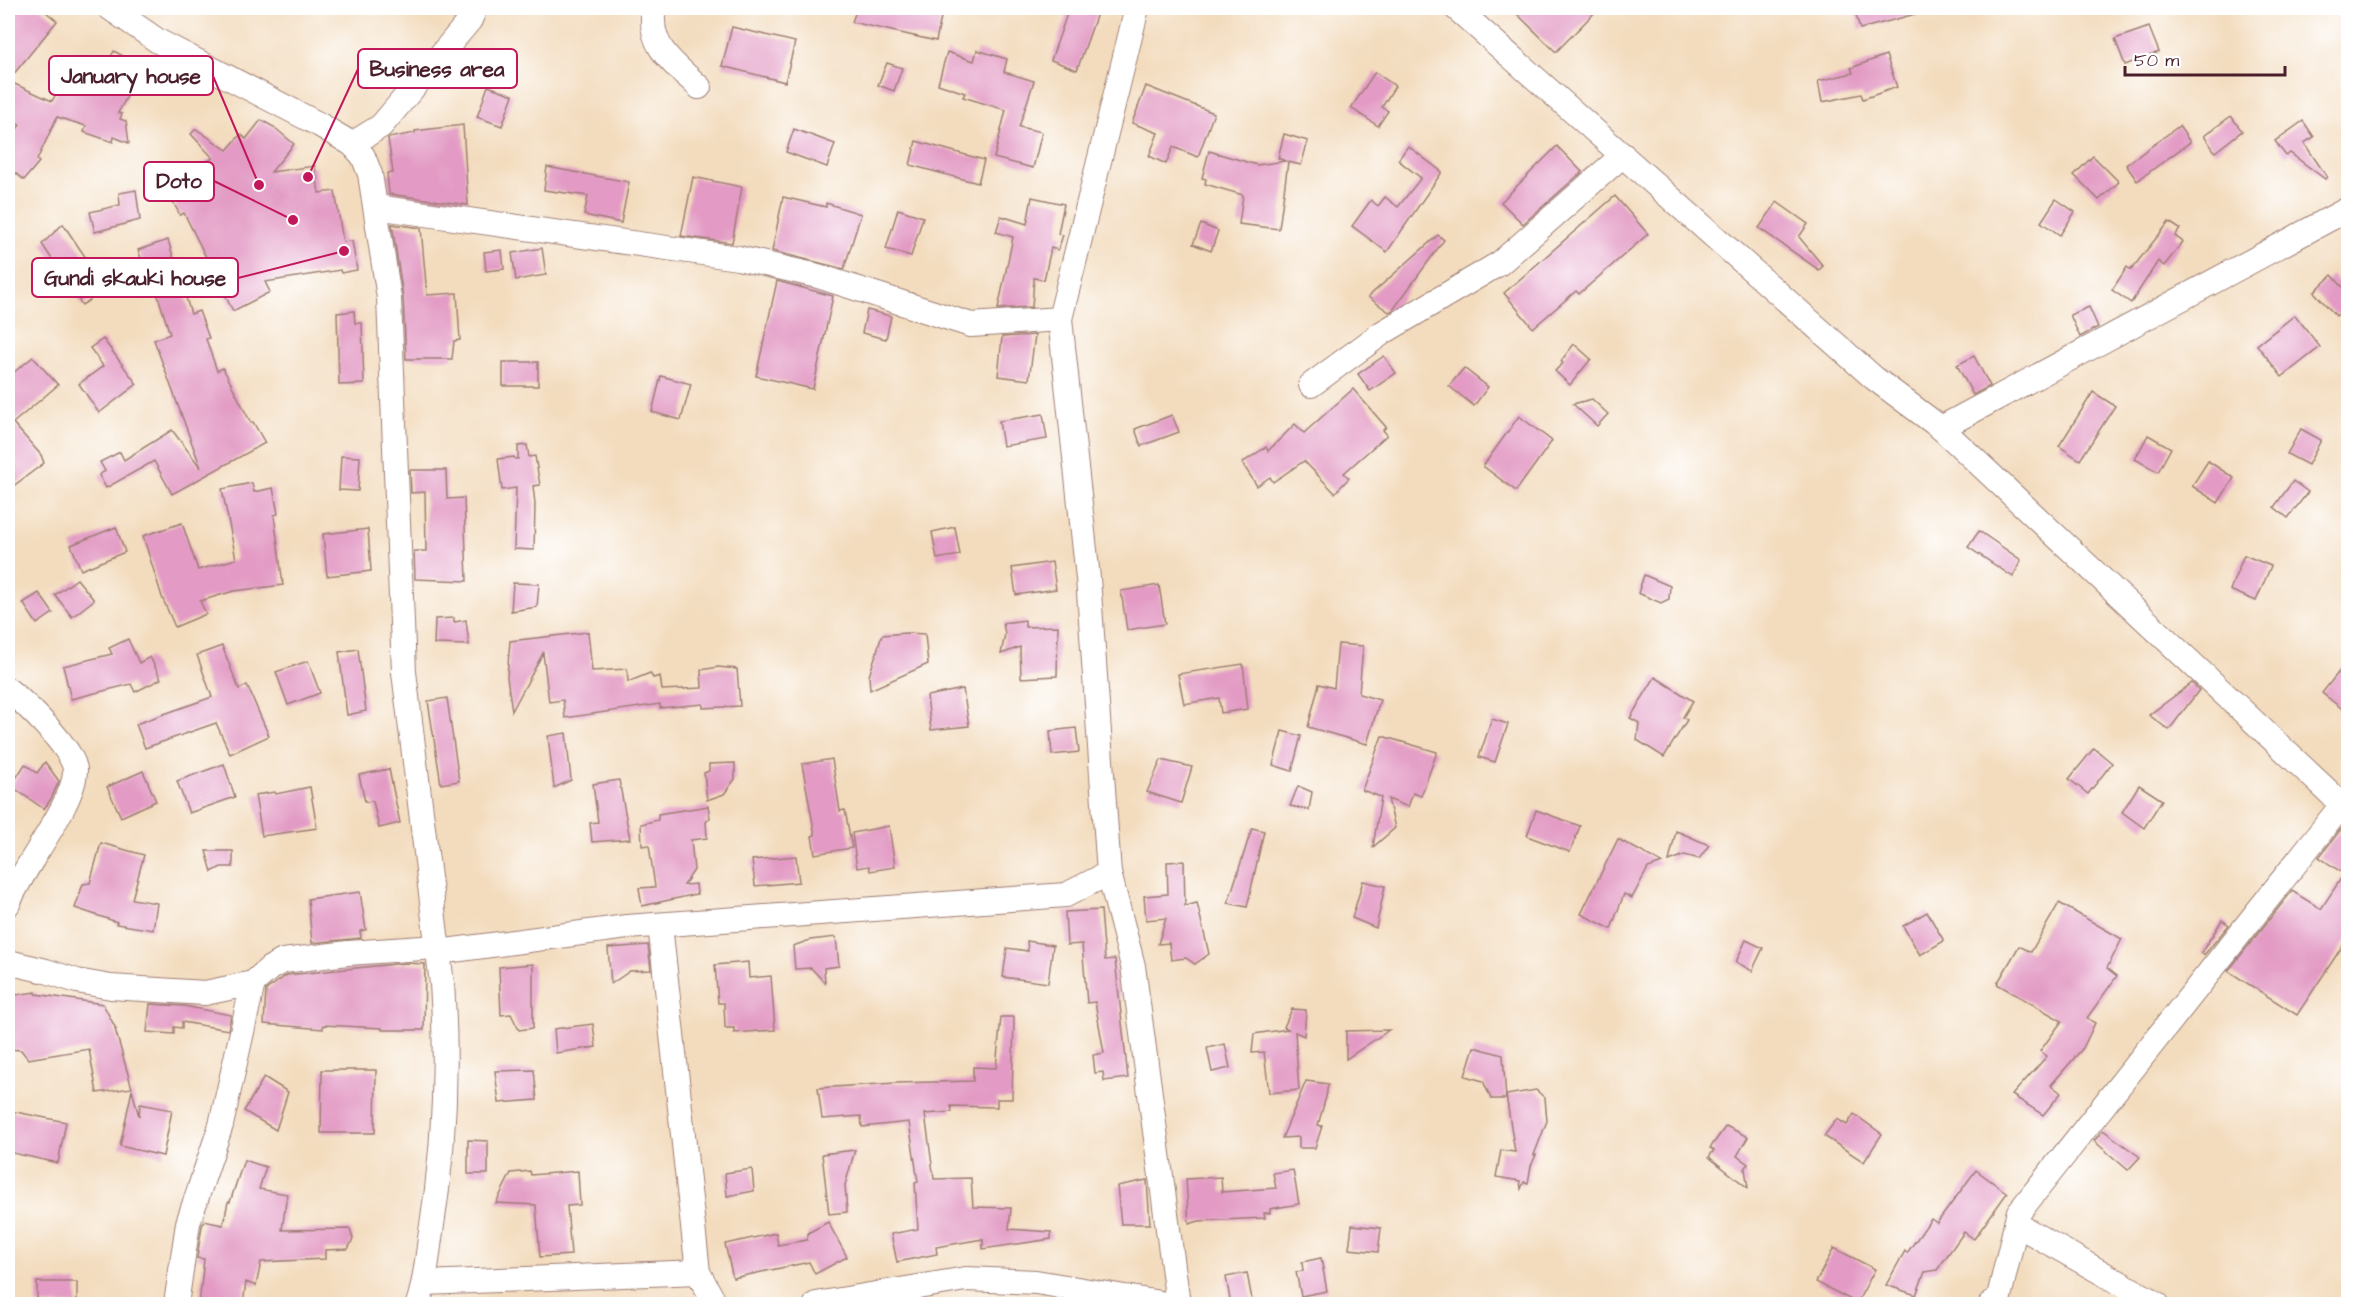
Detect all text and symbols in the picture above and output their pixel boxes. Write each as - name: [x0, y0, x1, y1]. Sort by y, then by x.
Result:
- scale bar: [2125, 39, 2286, 77]
- text: 50 m: [2134, 48, 2179, 73]
- callout: Business area: [358, 49, 517, 88]
- text: Business area: [370, 55, 505, 84]
- callout: January house: [49, 56, 213, 95]
- text: January house: [60, 62, 202, 94]
- callout: Doto: [144, 162, 214, 201]
- text: Doto: [156, 167, 202, 196]
- callout: Gundi skauki house: [32, 258, 238, 297]
- text: Gundi skauki house: [44, 264, 227, 293]

